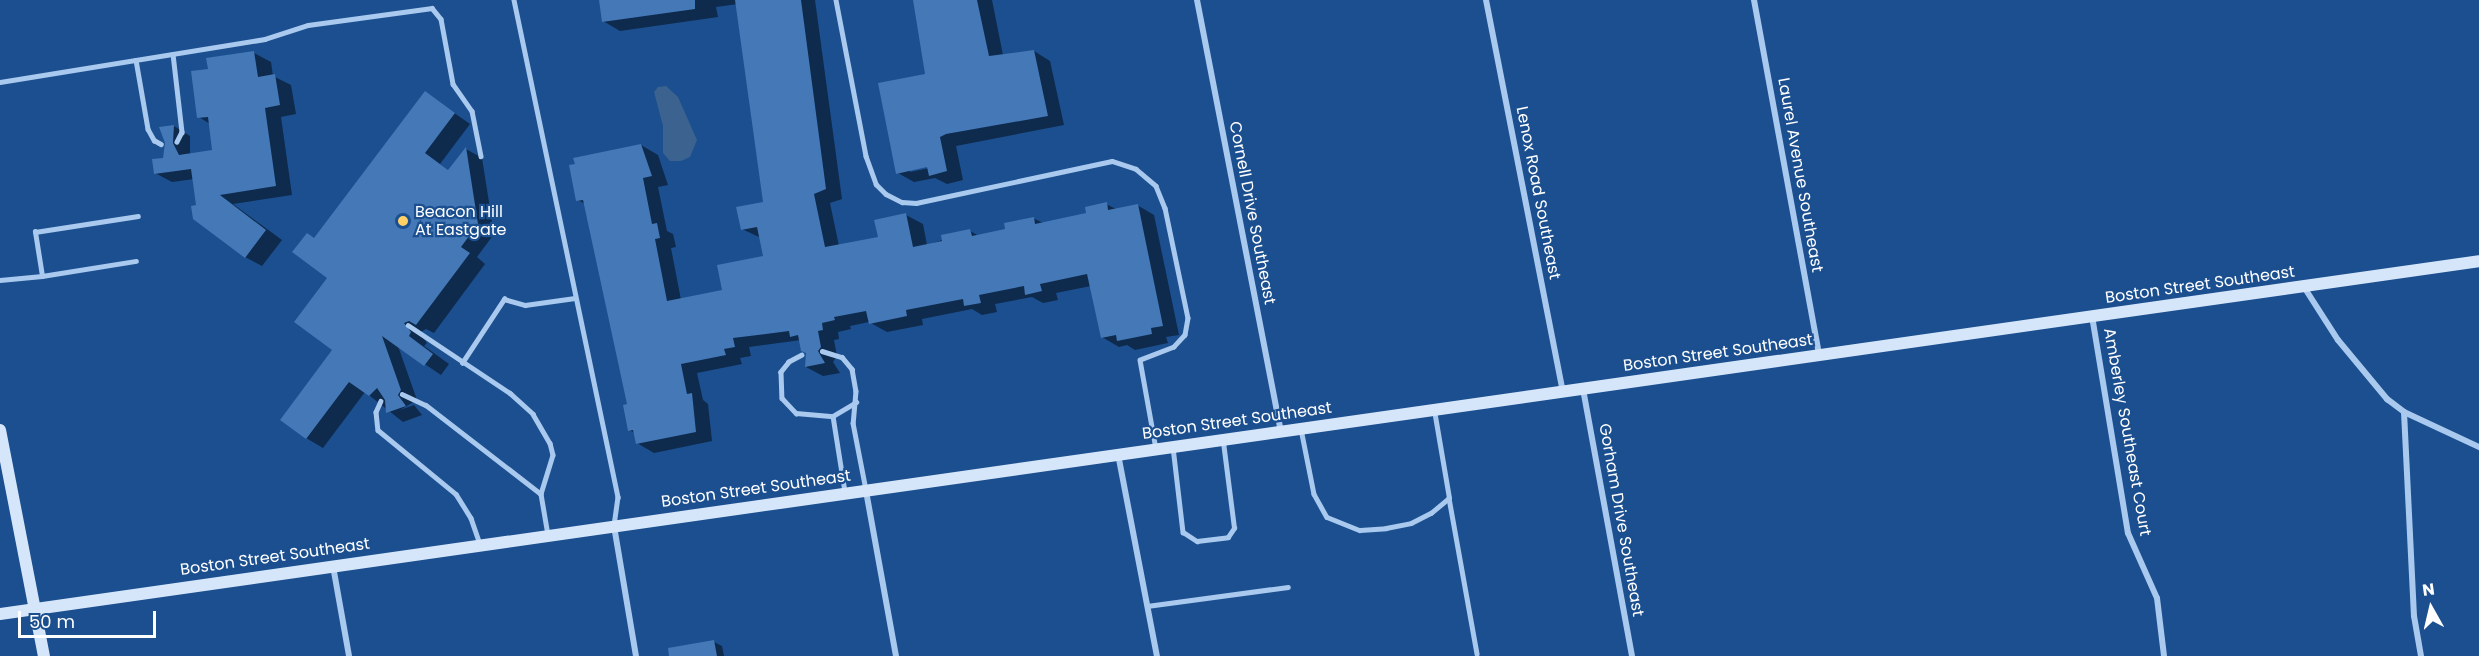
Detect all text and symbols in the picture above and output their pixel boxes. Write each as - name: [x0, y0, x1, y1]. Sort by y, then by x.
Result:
- street label: Laurel Avenue Southeast: [1773, 76, 1827, 274]
- street label: Lenox Road Southeast: [1512, 105, 1564, 281]
- street label: Cornell Drive Southeast: [1225, 120, 1279, 306]
- place label: Beacon Hill At Eastgate: [415, 202, 506, 240]
- marker: Beacon Hill At Eastgate: [396, 214, 410, 228]
- street label: Boston Street Southeast: [2104, 262, 2296, 308]
- street label: Amberley Southeast Court: [2099, 327, 2155, 537]
- street label: Boston Street Southeast: [1622, 330, 1814, 376]
- street label: Boston Street Southeast: [1141, 398, 1333, 444]
- street label: Gorham Drive Southeast: [1595, 422, 1647, 618]
- street label: Boston Street Southeast: [660, 466, 852, 512]
- street label: Boston Street Southeast: [179, 534, 371, 580]
- text: N: [2421, 577, 2436, 602]
- north arrow: [2401, 578, 2461, 638]
- scale bar: [21, 599, 159, 637]
- text: 50 m: [29, 609, 75, 634]

